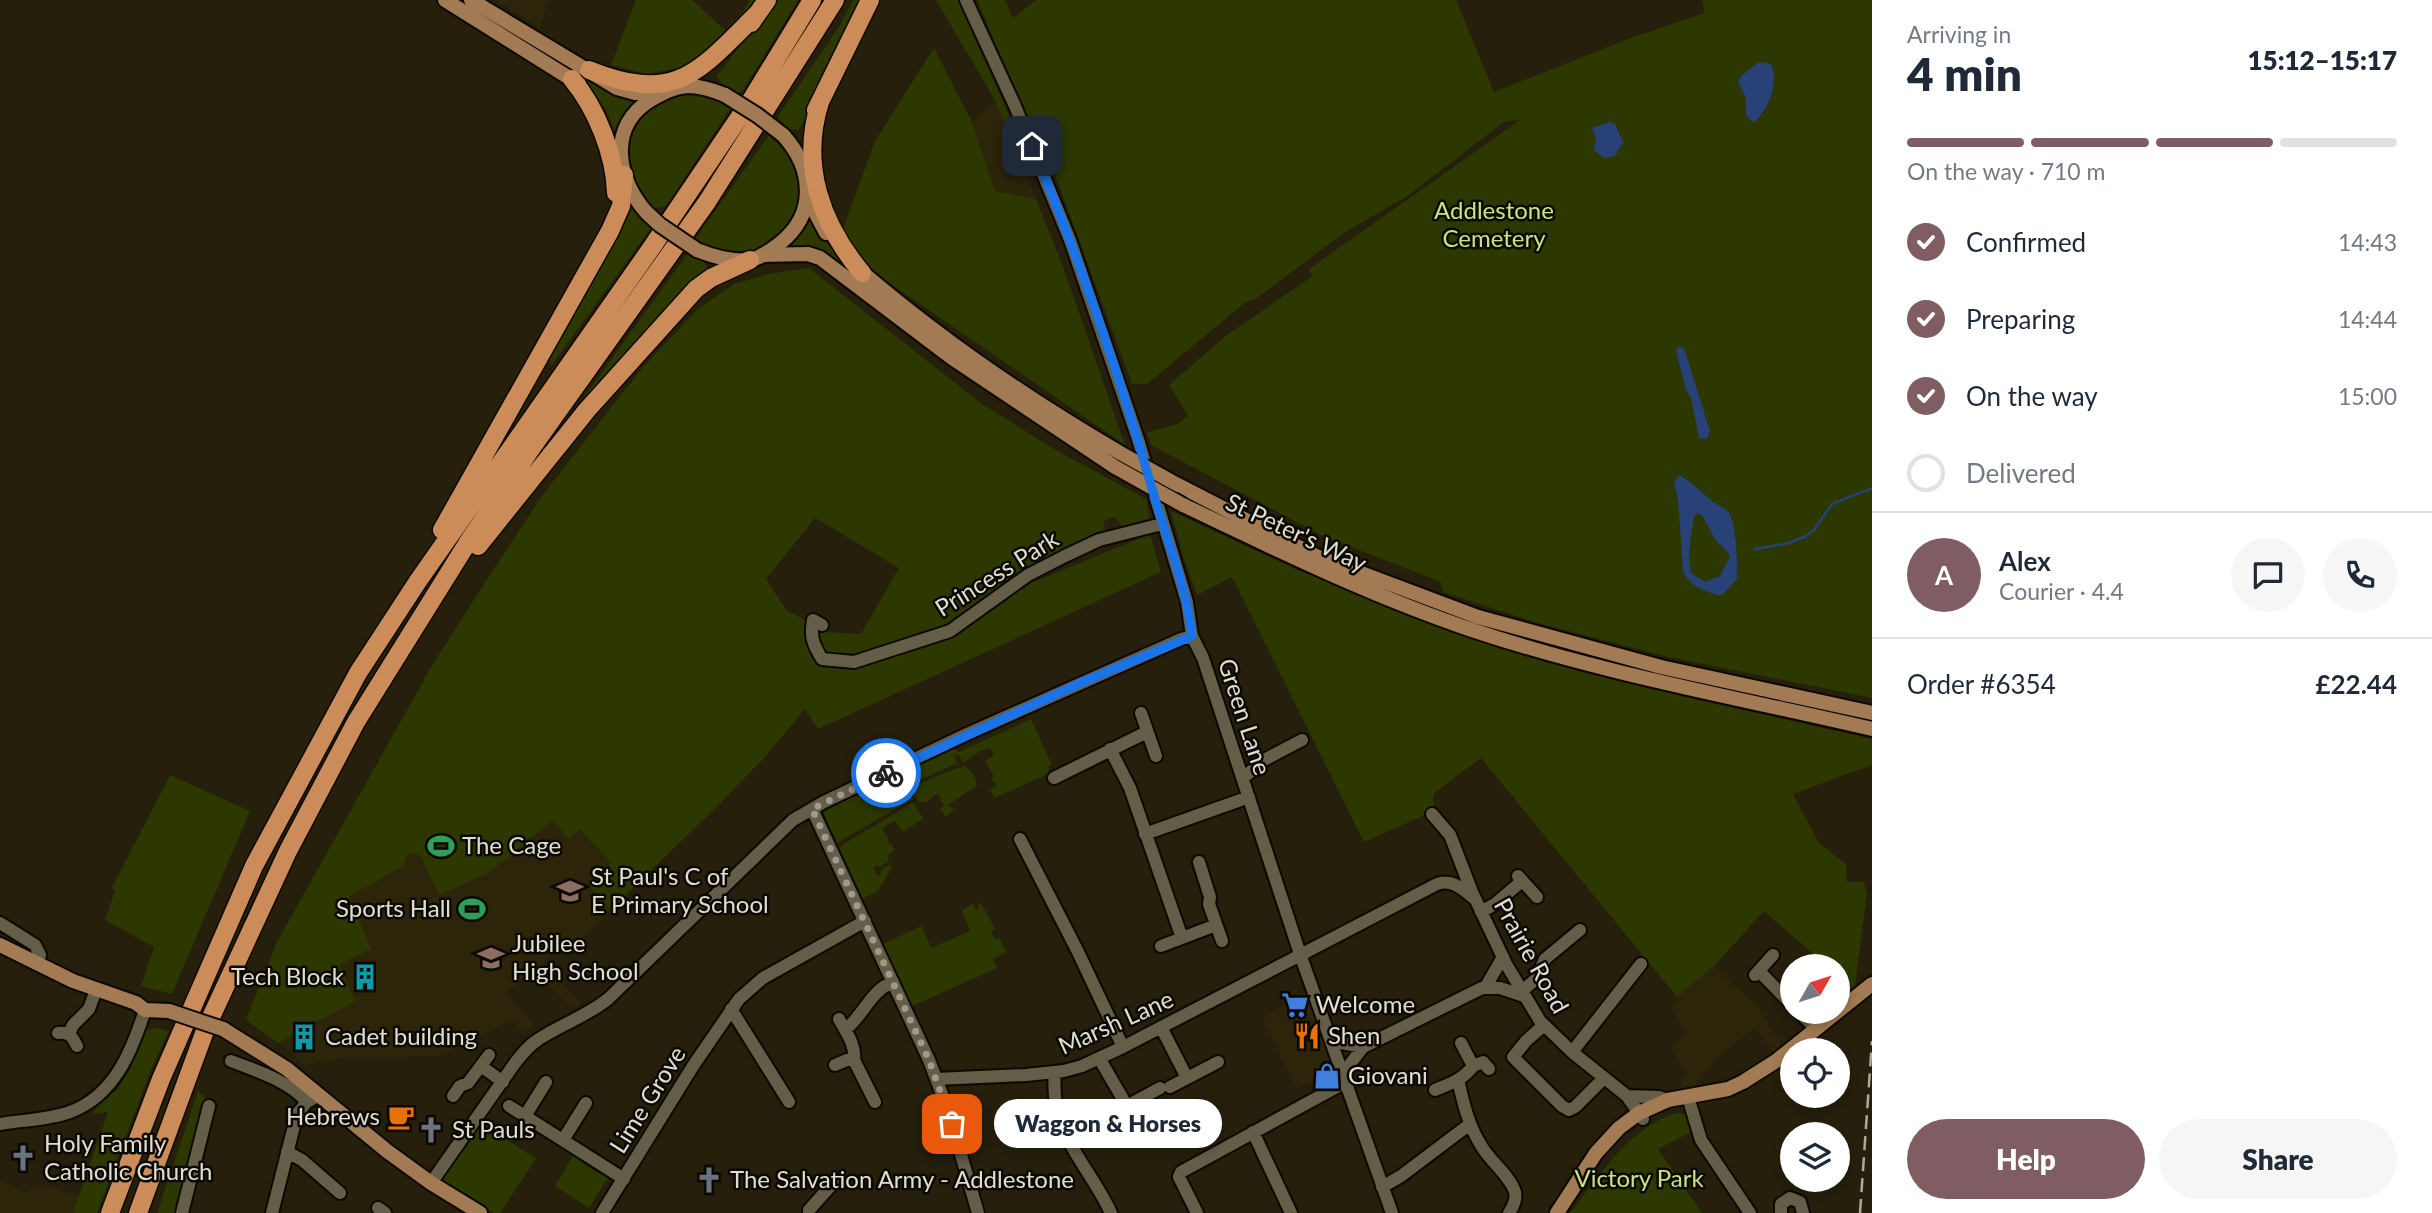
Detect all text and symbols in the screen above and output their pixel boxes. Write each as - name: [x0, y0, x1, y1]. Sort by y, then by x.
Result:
- text: Arriving in: [1907, 20, 2011, 48]
- text: 15:12–15:17: [2247, 44, 2397, 76]
- text: 4 min: [1907, 46, 2022, 101]
- pin: [1002, 116, 1062, 176]
- icon: home: [1013, 127, 1051, 165]
- text: On the way · 710 m: [1907, 157, 2106, 185]
- park label: Addlestone Cemetery: [1434, 195, 1554, 252]
- icon: check: [1907, 223, 1945, 261]
- text: Confirmed: [1966, 226, 2086, 258]
- text: 14:43: [2338, 228, 2397, 256]
- icon: check: [1907, 300, 1945, 338]
- text: Preparing: [1966, 303, 2075, 335]
- text: 14:44: [2338, 305, 2397, 333]
- icon: check: [1907, 377, 1945, 415]
- text: On the way: [1966, 380, 2098, 412]
- text: 15:00: [2338, 382, 2397, 410]
- text: Delivered: [1966, 457, 2076, 489]
- street label: St Peter's Way: [1222, 486, 1372, 577]
- street label: Princess Park: [929, 523, 1064, 622]
- button: chat: [2231, 538, 2305, 612]
- button: phone: [2323, 538, 2397, 612]
- text: Alex: [1999, 545, 2051, 577]
- text: A: [1935, 559, 1953, 591]
- text: Courier · 4.4: [1999, 577, 2124, 605]
- street label: Green Lane: [1213, 655, 1278, 778]
- text: Order #6354: [1907, 668, 2056, 700]
- text: £22.44: [2315, 668, 2397, 700]
- courier: [851, 738, 921, 808]
- icon: bike: [867, 754, 905, 792]
- place label: The Cage: [462, 830, 561, 859]
- sports icon: The Cage: [426, 831, 456, 861]
- place label: St Paul's C of E Primary School: [591, 861, 769, 918]
- school or university icon: St Paul's C of E Primary School: [555, 876, 585, 906]
- place label: Sports Hall: [336, 893, 451, 922]
- street label: Prairie Road: [1489, 893, 1576, 1018]
- sports icon: Sports Hall: [457, 894, 487, 924]
- place label: Jubilee High School: [512, 928, 639, 985]
- school or university icon: Jubilee High School: [476, 943, 506, 973]
- north arrow: [1780, 954, 1850, 1024]
- map controls: [1780, 954, 1850, 1192]
- place label: Tech Block: [231, 961, 345, 990]
- building icon: Tech Block: [350, 962, 380, 992]
- street label: Marsh Lane: [1053, 983, 1177, 1060]
- place label: Welcome: [1316, 989, 1415, 1018]
- supermarket icon: Welcome: [1280, 990, 1310, 1020]
- place label: Shen: [1328, 1020, 1380, 1049]
- place label: Cadet building: [325, 1021, 477, 1050]
- restaurant icon: Shen: [1292, 1021, 1322, 1051]
- building icon: Cadet building: [289, 1022, 319, 1052]
- button: locate: [1780, 1038, 1850, 1108]
- street label: Lime Grove: [603, 1041, 691, 1158]
- place label: Giovani: [1348, 1060, 1428, 1089]
- shop icon: Giovani: [1312, 1061, 1342, 1091]
- pin: [922, 1094, 982, 1154]
- callout: Waggon & Horses: [994, 1100, 1222, 1148]
- place label: Hebrews: [286, 1101, 380, 1130]
- cafe icon: Hebrews: [386, 1102, 416, 1132]
- icon: bag: [933, 1105, 971, 1143]
- text: Waggon & Horses: [1015, 1109, 1201, 1137]
- place label: St Pauls: [452, 1114, 535, 1143]
- church icon: St Pauls: [416, 1115, 446, 1145]
- button: Help: [1907, 1119, 2145, 1199]
- button: Share: [2159, 1119, 2397, 1199]
- button: layers: [1780, 1122, 1850, 1192]
- place label: Holy Family Catholic Church: [44, 1128, 212, 1185]
- church icon: Holy Family Catholic Church: [8, 1143, 38, 1173]
- park label: Victory Park: [1574, 1163, 1704, 1192]
- place label: The Salvation Army - Addlestone: [730, 1164, 1074, 1193]
- church icon: The Salvation Army - Addlestone: [694, 1165, 724, 1195]

